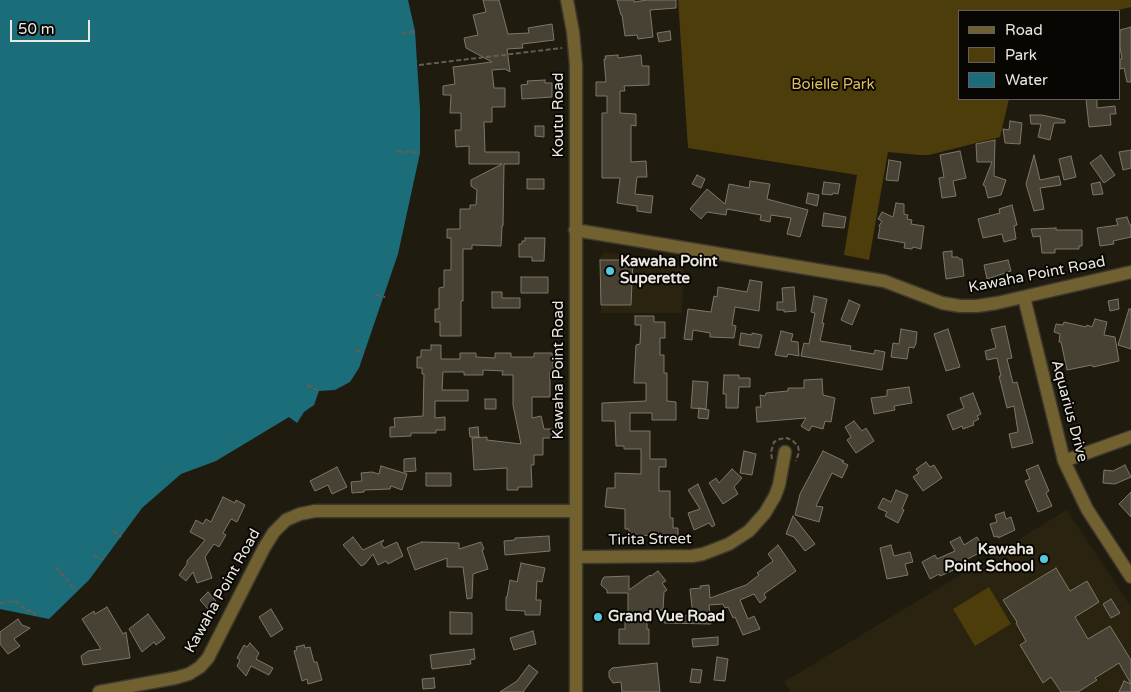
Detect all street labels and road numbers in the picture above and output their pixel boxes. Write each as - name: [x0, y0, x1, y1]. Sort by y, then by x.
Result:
- street label: Koutu Road: [550, 73, 568, 157]
- street label: Kawaha Point Road: [967, 253, 1107, 297]
- street label: Kawaha Point Road: [550, 300, 568, 440]
- street label: Aquarius Drive: [1047, 358, 1091, 464]
- street label: Kawaha Point Road: [181, 526, 265, 656]
- street label: Tirita Street: [608, 530, 692, 550]

